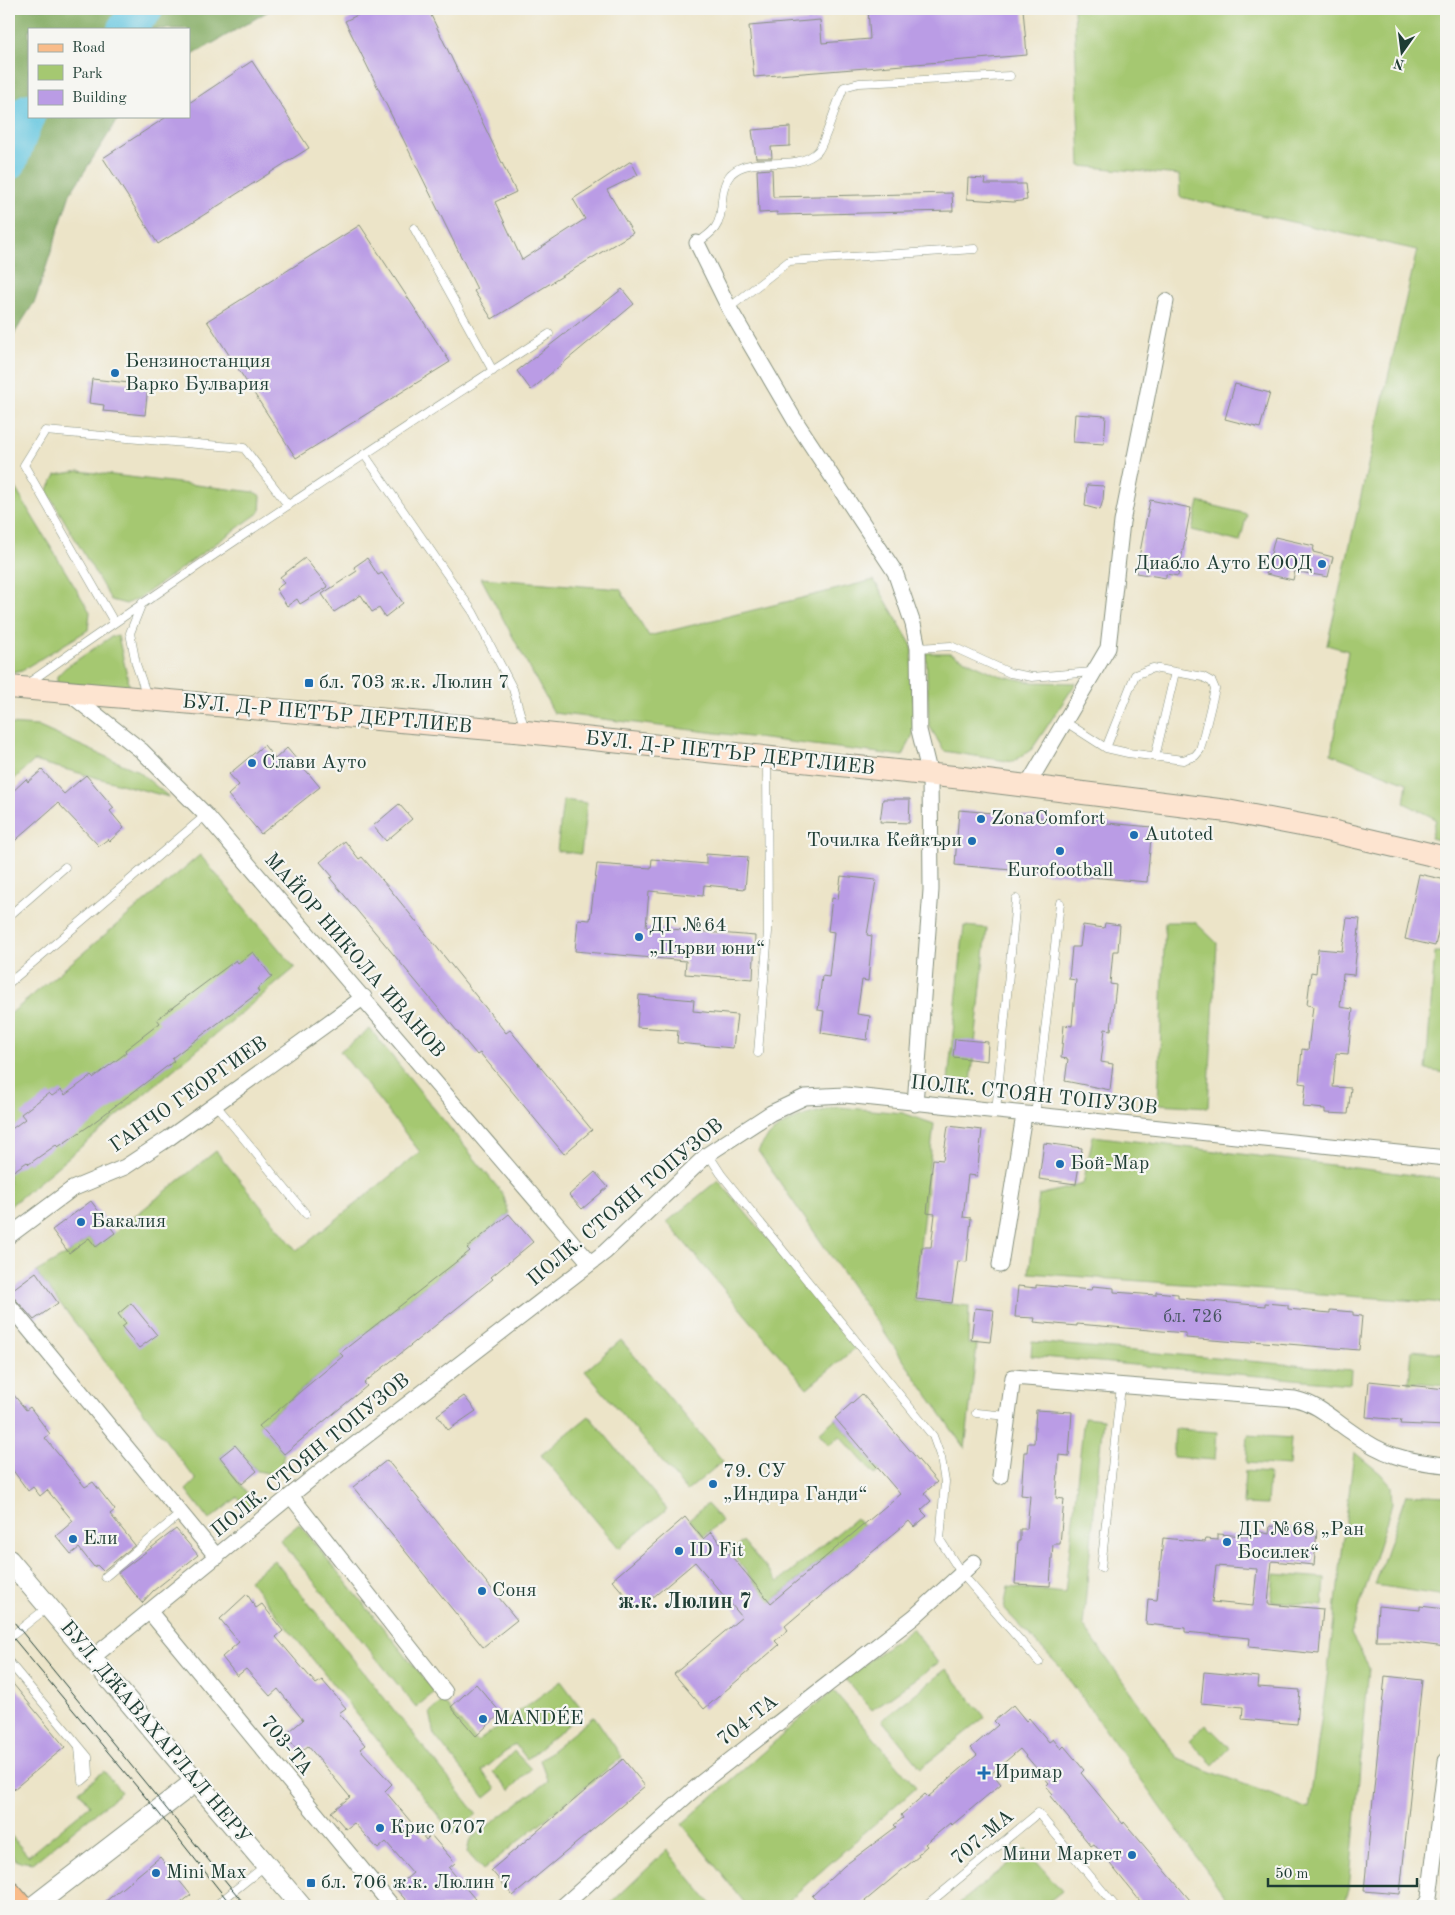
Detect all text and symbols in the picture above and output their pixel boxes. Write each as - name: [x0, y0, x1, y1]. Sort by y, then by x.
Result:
- legend: [28, 28, 190, 118]
- north arrow: [1378, 28, 1428, 78]
- text: Road: [72, 41, 106, 56]
- text: N: [1392, 55, 1406, 72]
- text: Park: [72, 67, 103, 82]
- text: Building: [72, 91, 127, 106]
- place label: Бензиностанция Варко Булвария: [125, 352, 271, 395]
- marker: Бензиностанция Варко Булвария: [109, 367, 121, 379]
- place label: Диабло Ауто ЕООД: [1135, 554, 1312, 574]
- marker: Диабло Ауто ЕООД: [1316, 558, 1328, 570]
- place label: бл. 703 ж.к. Люлин 7: [319, 673, 510, 693]
- marker: бл. 703 ж.к. Люлин 7: [303, 677, 315, 689]
- street label: БУЛ. Д-Р ПЕТЪР ДЕРТЛИЕВ: [181, 692, 473, 738]
- street label: БУЛ. Д-Р ПЕТЪР ДЕРТЛИЕВ: [584, 729, 876, 779]
- place label: Слави Ауто: [262, 753, 367, 773]
- marker: Слави Ауто: [246, 757, 258, 769]
- place label: ZonaComfort: [991, 809, 1106, 829]
- marker: ZonaComfort: [975, 813, 987, 825]
- place label: Autoted: [1144, 825, 1214, 845]
- marker: Autoted: [1128, 829, 1140, 841]
- place label: Точилка Кейкъри: [806, 831, 962, 851]
- marker: Точилка Кейкъри: [966, 835, 978, 847]
- marker: Eurofootball: [1054, 845, 1066, 857]
- street label: МАЙОР НИКОЛА ИВАНОВ: [260, 848, 450, 1062]
- place label: Eurofootball: [1007, 861, 1113, 881]
- place label: ДГ №64 „Първи юни“: [649, 916, 765, 959]
- marker: ДГ №64 „Първи юни“: [633, 931, 645, 943]
- street label: ГАНЧО ГЕОРГИЕВ: [107, 1033, 271, 1157]
- street label: ПОЛК. СТОЯН ТОПУЗОВ: [909, 1073, 1159, 1119]
- street label: ПОЛК. СТОЯН ТОПУЗОВ: [524, 1116, 728, 1290]
- place label: Бой-Мар: [1070, 1154, 1149, 1174]
- marker: Бой-Мар: [1054, 1158, 1066, 1170]
- place label: Бакалия: [91, 1212, 166, 1232]
- marker: Бакалия: [75, 1216, 87, 1228]
- house number: бл. 726: [1163, 1308, 1223, 1326]
- street label: ПОЛК. СТОЯН ТОПУЗОВ: [208, 1370, 414, 1542]
- place label: 79. СУ „Индира Ганди“: [723, 1462, 868, 1505]
- marker: 79. СУ „Индира Ганди“: [707, 1478, 719, 1490]
- place label: ДГ №68 „Ран Босилек“: [1237, 1520, 1364, 1563]
- place label: Ели: [83, 1529, 118, 1549]
- marker: Ели: [67, 1533, 79, 1545]
- marker: ДГ №68 „Ран Босилек“: [1221, 1536, 1233, 1548]
- place label: ID Fit: [689, 1541, 744, 1561]
- marker: ID Fit: [673, 1545, 685, 1557]
- place label: Соня: [492, 1581, 537, 1601]
- marker: Соня: [476, 1585, 488, 1597]
- district label: ж.к. Люлин 7: [618, 1591, 752, 1613]
- street label: БУЛ. ДЖАВАХАРЛАЛ НЕРУ: [56, 1618, 254, 1848]
- street label: 704-ТА: [714, 1692, 782, 1750]
- place label: MANDÉE: [493, 1706, 584, 1729]
- street label: 703-ТА: [256, 1712, 316, 1780]
- marker: MANDÉE: [477, 1713, 489, 1725]
- place label: Иримар: [994, 1763, 1062, 1783]
- marker: Иримар: [978, 1767, 990, 1779]
- street label: 707-МА: [948, 1806, 1018, 1870]
- place label: Крис 0707: [390, 1818, 486, 1838]
- marker: Крис 0707: [374, 1822, 386, 1834]
- place label: Мини Маркет: [1001, 1845, 1122, 1865]
- marker: Мини Маркет: [1126, 1849, 1138, 1861]
- scale bar: [1268, 1855, 1416, 1887]
- place label: Mini Max: [166, 1863, 247, 1883]
- marker: Mini Max: [150, 1867, 162, 1879]
- text: 50 m: [1275, 1867, 1309, 1882]
- place label: бл. 706 ж.к. Люлин 7: [321, 1873, 512, 1893]
- marker: бл. 706 ж.к. Люлин 7: [305, 1877, 317, 1889]

